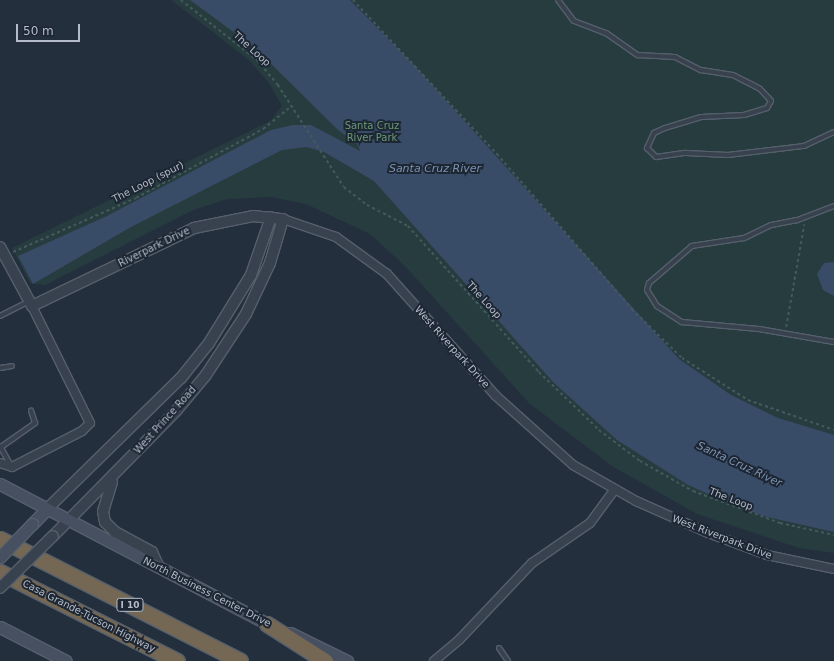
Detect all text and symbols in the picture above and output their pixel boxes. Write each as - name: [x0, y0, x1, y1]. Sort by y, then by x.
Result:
- scale bar: [18, 16, 82, 42]
- text: 50 m: [23, 24, 54, 38]
- street label: The Loop: [231, 29, 273, 69]
- park label: Santa Cruz River Park: [345, 119, 399, 142]
- street label: The Loop (spur): [110, 159, 186, 205]
- water label: Santa Cruz River: [389, 162, 481, 176]
- street label: Riverpark Drive: [116, 224, 192, 270]
- street label: The Loop: [464, 279, 504, 321]
- street label: West Riverpark Drive: [412, 304, 492, 390]
- street label: West Prince Road: [132, 384, 198, 456]
- water label: Santa Cruz River: [694, 440, 784, 490]
- street label: The Loop: [707, 485, 755, 513]
- street label: West Riverpark Drive: [670, 512, 774, 562]
- street label: North Business Center Drive: [141, 554, 273, 630]
- street label: Casa Grande-Tucson Highway: [21, 577, 157, 655]
- road number: I 10: [116, 598, 144, 612]

